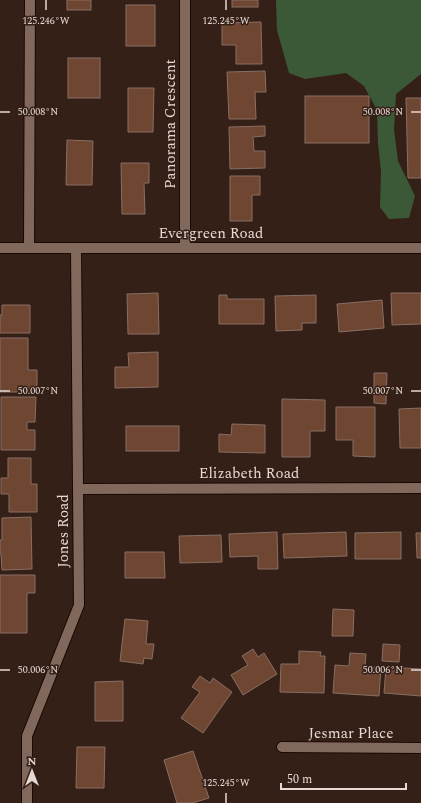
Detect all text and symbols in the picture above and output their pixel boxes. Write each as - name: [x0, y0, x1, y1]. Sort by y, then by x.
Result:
- text: 125.246°W: [22, 13, 70, 29]
- text: 125.245°W: [202, 13, 250, 29]
- street label: Panorama Crescent: [159, 59, 182, 189]
- text: 50.008°N: [18, 104, 58, 120]
- text: 50.008°N: [363, 104, 403, 120]
- street label: Evergreen Road: [158, 222, 264, 245]
- text: 50.007°N: [18, 383, 58, 399]
- text: 50.007°N: [363, 383, 403, 399]
- street label: Elizabeth Road: [199, 462, 299, 485]
- street label: Jones Road: [52, 494, 75, 568]
- text: 50.006°N: [18, 662, 58, 678]
- text: 50.006°N: [363, 662, 403, 678]
- street label: Jesmar Place: [309, 722, 393, 745]
- north arrow: [12, 751, 52, 791]
- text: N: [28, 753, 37, 770]
- scale bar: [281, 765, 406, 791]
- text: 50 m: [287, 770, 312, 789]
- text: 125.245°W: [202, 775, 250, 791]

